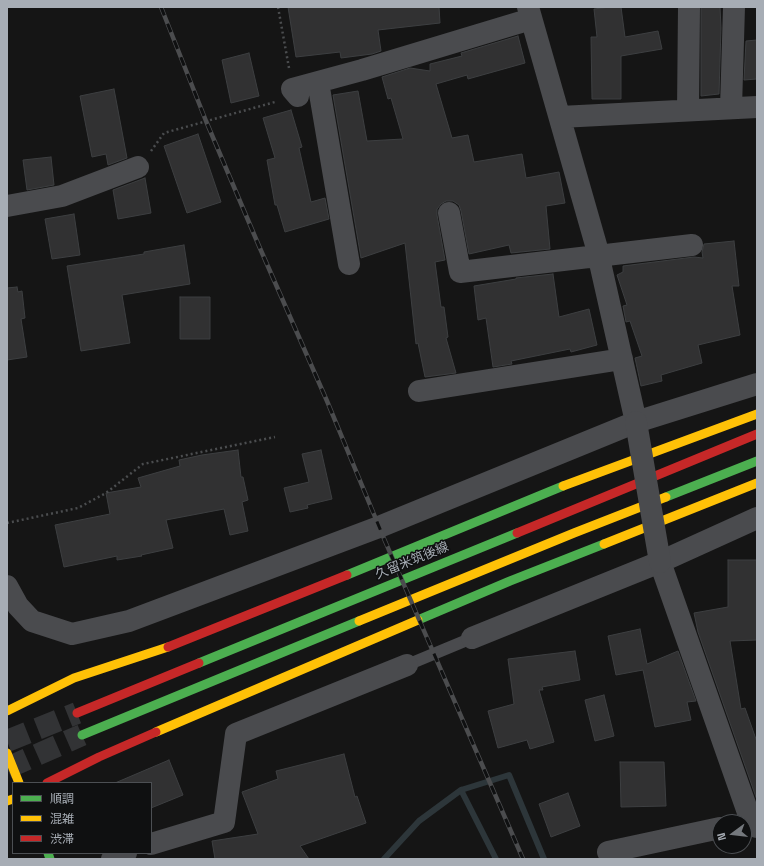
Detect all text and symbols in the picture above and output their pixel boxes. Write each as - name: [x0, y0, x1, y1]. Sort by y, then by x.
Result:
- street label: 久留米筑後線: [373, 539, 451, 583]
- legend: [12, 782, 152, 854]
- text: 順調: [50, 791, 74, 807]
- text: 混雑: [50, 811, 74, 827]
- north arrow: [712, 814, 752, 854]
- text: 渋滞: [50, 831, 74, 847]
- text: N: [714, 831, 729, 842]

